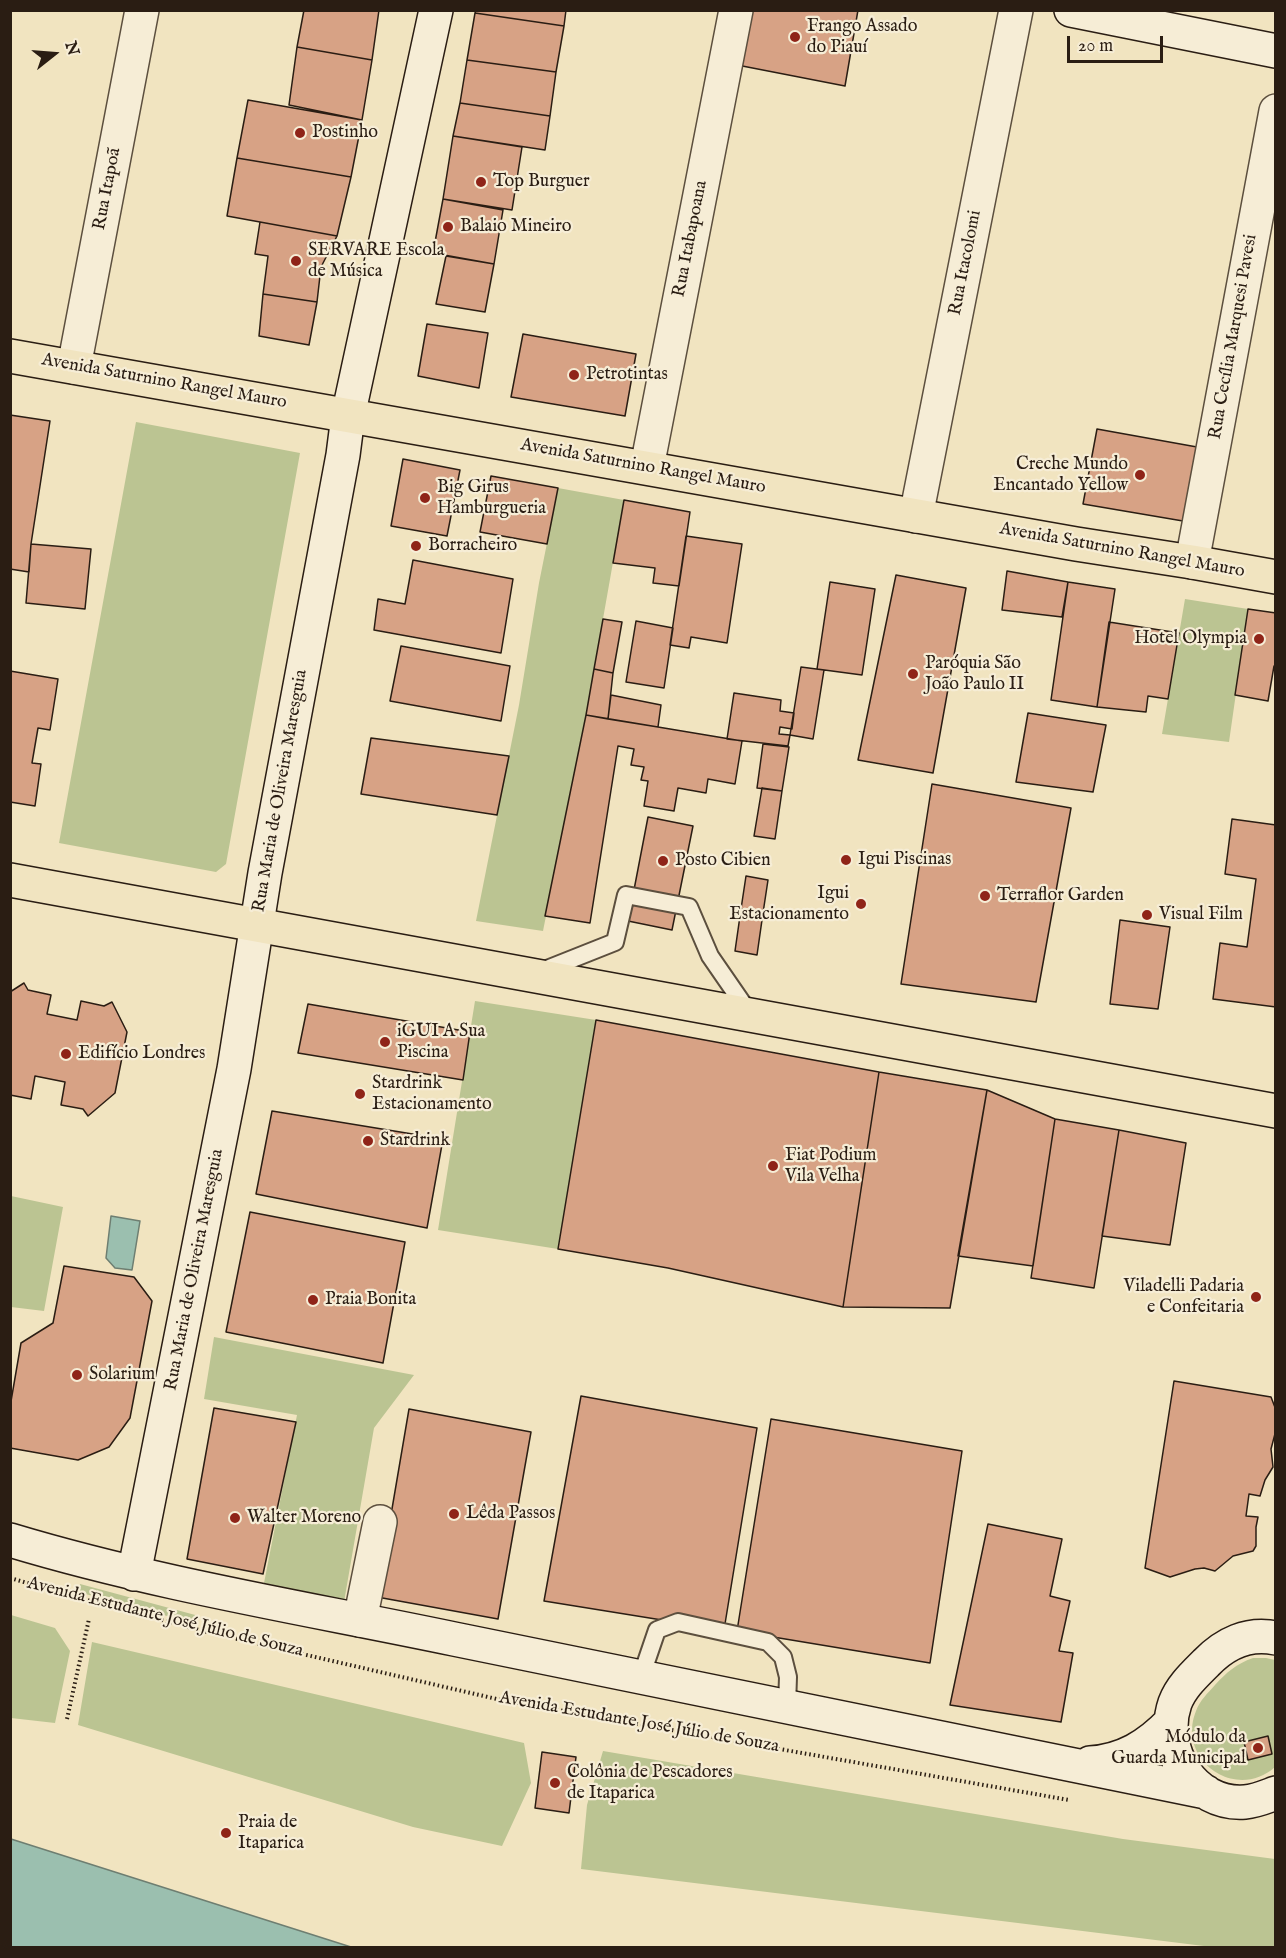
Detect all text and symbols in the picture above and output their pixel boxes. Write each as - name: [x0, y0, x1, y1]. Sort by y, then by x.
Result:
- place label: Frango Assado do Piauí: [807, 16, 917, 58]
- north arrow: [24, 24, 84, 84]
- scale bar: [1070, 24, 1166, 62]
- marker: Frango Assado do Piauí: [788, 30, 802, 44]
- text: 20 m: [1078, 35, 1113, 58]
- text: N: [60, 39, 83, 58]
- place label: Postinho: [312, 122, 378, 144]
- marker: Postinho: [293, 126, 307, 140]
- street label: Rua Itapoã: [89, 146, 127, 232]
- place label: Top Burguer: [493, 171, 590, 193]
- marker: Top Burguer: [474, 175, 488, 189]
- street label: Rua Itabapoana: [669, 179, 713, 299]
- street label: Rua Itacolomi: [945, 209, 987, 317]
- place label: Balaio Mineiro: [460, 216, 571, 238]
- marker: Balaio Mineiro: [441, 220, 455, 234]
- street label: Rua Cecília Marquesi Pavesi: [1205, 233, 1263, 441]
- place label: SERVARE Escola de Música: [308, 240, 445, 282]
- marker: SERVARE Escola de Música: [289, 254, 303, 268]
- street label: Avenida Saturnino Rangel Mauro: [40, 350, 288, 414]
- place label: Petrotintas: [586, 364, 668, 386]
- marker: Petrotintas: [567, 368, 581, 382]
- street label: Avenida Saturnino Rangel Mauro: [519, 435, 767, 499]
- place label: Creche Mundo Encantado Yellow: [993, 454, 1128, 496]
- marker: Creche Mundo Encantado Yellow: [1133, 468, 1147, 482]
- place label: Big Girus Hamburgueria: [437, 477, 546, 520]
- marker: Big Girus Hamburgueria: [418, 491, 432, 505]
- street label: Avenida Saturnino Rangel Mauro: [998, 519, 1246, 583]
- place label: Borracheiro: [428, 535, 517, 557]
- marker: Borracheiro: [409, 539, 423, 553]
- place label: Hotel Olympia: [1134, 628, 1247, 650]
- marker: Hotel Olympia: [1252, 632, 1266, 646]
- place label: Paróquia São João Paulo II: [925, 653, 1024, 696]
- marker: Paróquia São João Paulo II: [906, 667, 920, 681]
- street label: Rua Maria de Oliveira Maresguia: [249, 668, 313, 914]
- place label: Igui Piscinas: [858, 849, 951, 871]
- place label: Posto Cibien: [675, 850, 771, 872]
- marker: Igui Piscinas: [839, 853, 853, 867]
- marker: Posto Cibien: [656, 854, 670, 868]
- place label: Igui Estacionamento: [729, 883, 849, 926]
- place label: Terraflor Garden: [997, 885, 1124, 907]
- marker: Terraflor Garden: [978, 889, 992, 903]
- marker: Igui Estacionamento: [854, 897, 868, 911]
- place label: Visual Film: [1159, 904, 1243, 926]
- marker: Visual Film: [1140, 908, 1154, 922]
- place label: iGUI A Sua Piscina: [397, 1021, 485, 1064]
- marker: iGUI A Sua Piscina: [378, 1035, 392, 1049]
- place label: Edifício Londres: [78, 1043, 205, 1065]
- marker: Edifício Londres: [59, 1047, 73, 1061]
- place label: Stardrink Estacionamento: [372, 1073, 492, 1116]
- marker: Stardrink Estacionamento: [353, 1087, 367, 1101]
- place label: Stardrink: [380, 1130, 450, 1152]
- marker: Stardrink: [361, 1134, 375, 1148]
- place label: Fiat Podium Vila Velha: [785, 1145, 876, 1188]
- street label: Rua Maria de Oliveira Maresguia: [161, 1147, 229, 1393]
- marker: Fiat Podium Vila Velha: [766, 1159, 780, 1173]
- place label: Viladelli Padaria e Confeitaria: [1124, 1276, 1244, 1318]
- place label: Praia Bonita: [325, 1289, 416, 1311]
- marker: Viladelli Padaria e Confeitaria: [1249, 1290, 1263, 1304]
- marker: Praia Bonita: [306, 1293, 320, 1307]
- place label: Solarium: [89, 1364, 155, 1386]
- marker: Solarium: [70, 1368, 84, 1382]
- place label: Lêda Passos: [466, 1503, 555, 1525]
- place label: Walter Moreno: [247, 1507, 361, 1529]
- marker: Lêda Passos: [447, 1507, 461, 1521]
- marker: Walter Moreno: [228, 1511, 242, 1525]
- street label: Avenida Estudante José Júlio de Souza: [25, 1573, 305, 1663]
- street label: Avenida Estudante José Júlio de Souza: [497, 1688, 781, 1758]
- place label: Módulo da Guarda Municipal: [1111, 1727, 1246, 1770]
- marker: Módulo da Guarda Municipal: [1251, 1741, 1265, 1755]
- place label: Colônia de Pescadores de Itaparica: [567, 1762, 733, 1804]
- marker: Colônia de Pescadores de Itaparica: [548, 1776, 562, 1790]
- place label: Praia de Itaparica: [238, 1812, 304, 1854]
- marker: Praia de Itaparica: [219, 1826, 233, 1840]

